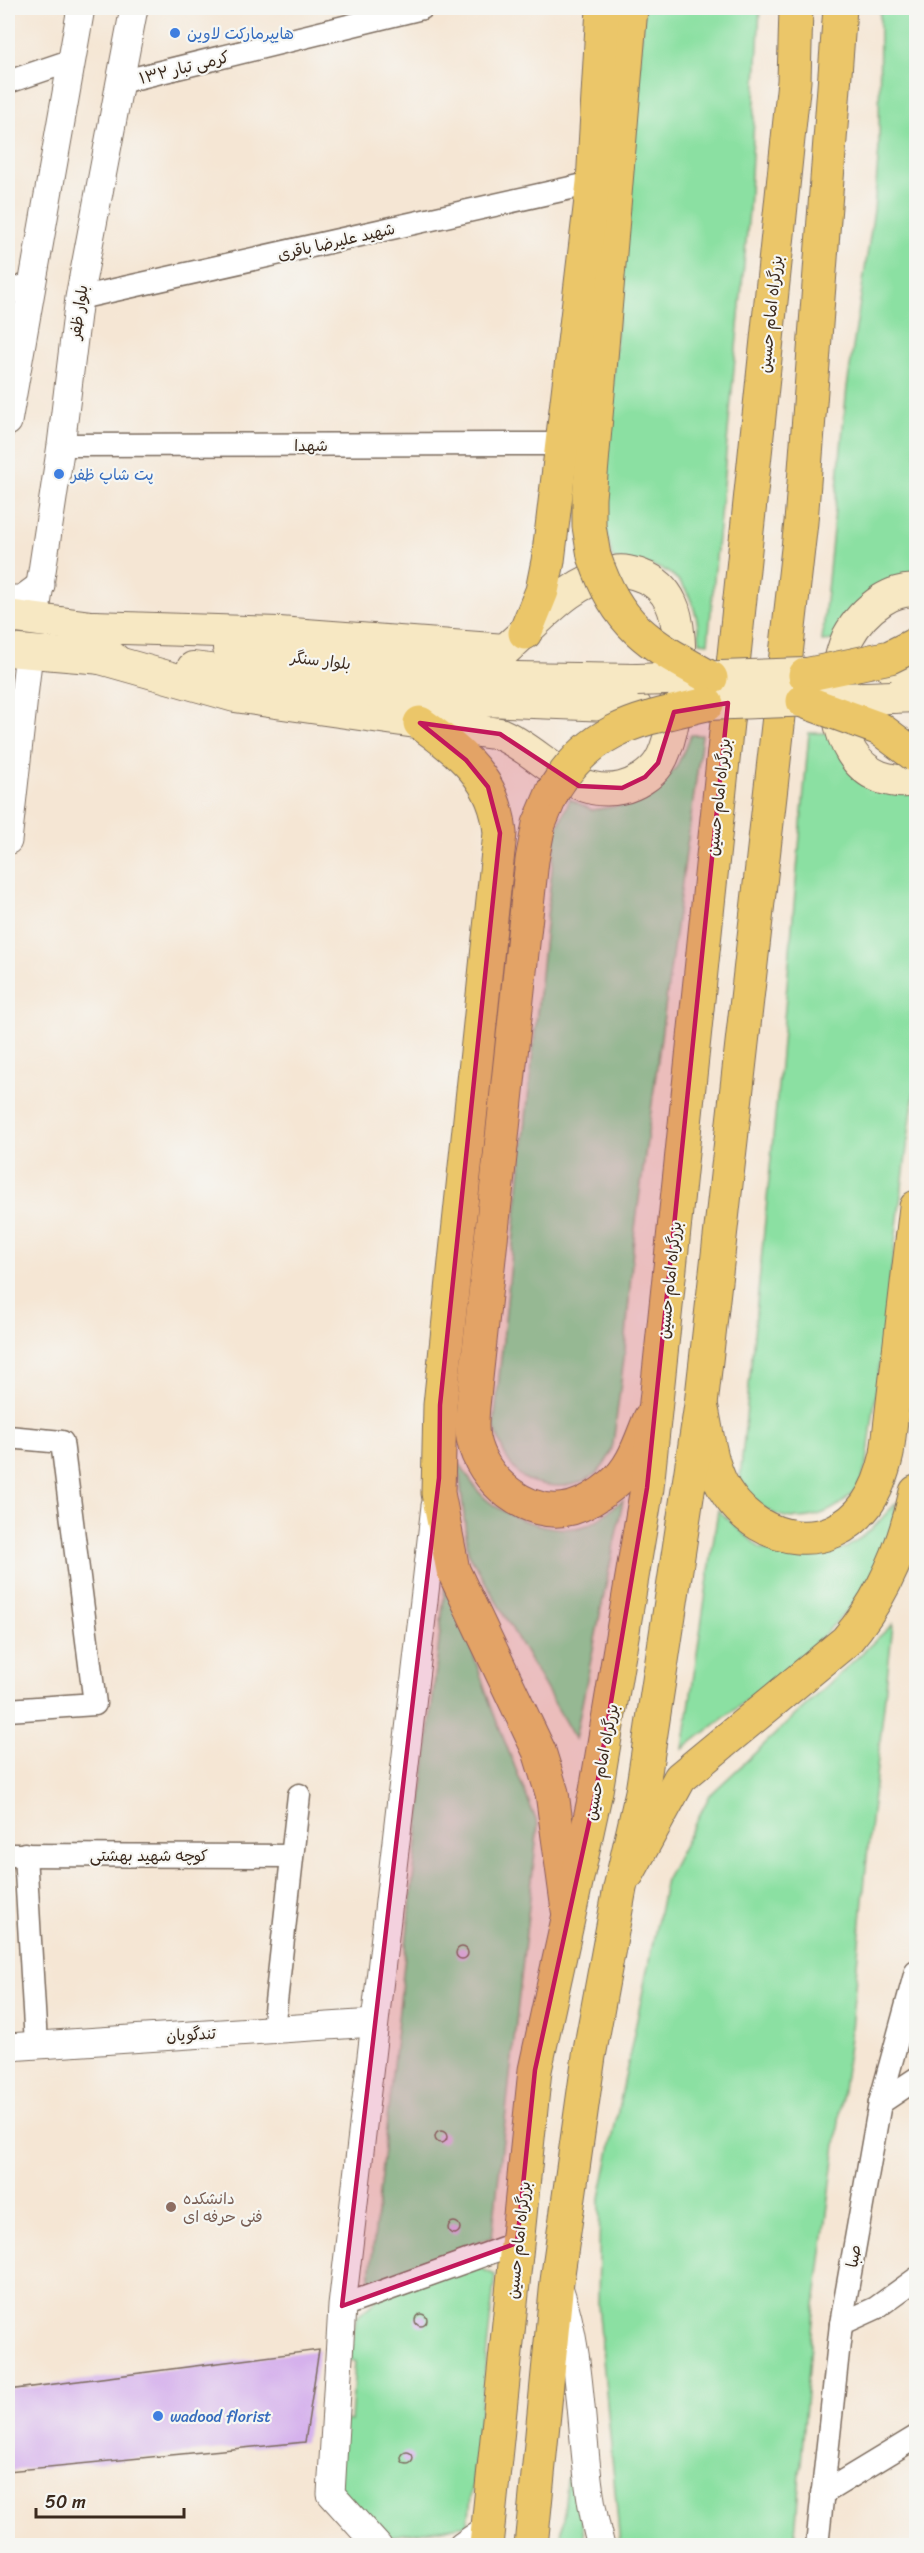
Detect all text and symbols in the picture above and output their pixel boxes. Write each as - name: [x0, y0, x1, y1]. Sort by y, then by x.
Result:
- place label: هایپرمارکت لاوین: [187, 19, 294, 48]
- marker: هایپرمارکت لاوین: [168, 26, 182, 40]
- street label: کرمی تبار ۱۳۲: [136, 42, 232, 93]
- street label: شهید علیرضا باقری: [274, 214, 398, 269]
- street label: بزرگراه امام حسین: [750, 254, 791, 374]
- street label: بلوار ظفر: [60, 283, 97, 343]
- street label: شهدا: [294, 431, 328, 460]
- place label: پت شاپ ظفر: [69, 460, 154, 489]
- marker: پت شاپ ظفر: [52, 467, 66, 481]
- street label: بلوار سنگر: [287, 642, 353, 679]
- street label: بزرگراه امام حسین: [698, 737, 739, 857]
- street label: بزرگراه امام حسین: [649, 1220, 690, 1340]
- street label: بزرگراه امام حسین: [576, 1701, 627, 1823]
- street label: کوچه شهید بهشتی: [90, 1841, 208, 1870]
- street label: تندگویان: [165, 2019, 217, 2050]
- street label: بزرگراه امام حسین: [498, 2180, 539, 2300]
- place label: دانشکده فنی حرفه ای: [183, 2184, 263, 2231]
- marker: دانشکده فنی حرفه ای: [164, 2200, 178, 2214]
- street label: صبا: [837, 2242, 870, 2270]
- place label: wadood florist: [170, 2402, 271, 2431]
- marker: wadood florist: [151, 2409, 165, 2423]
- scale bar: [36, 2481, 184, 2519]
- text: 50 m: [45, 2486, 86, 2518]

